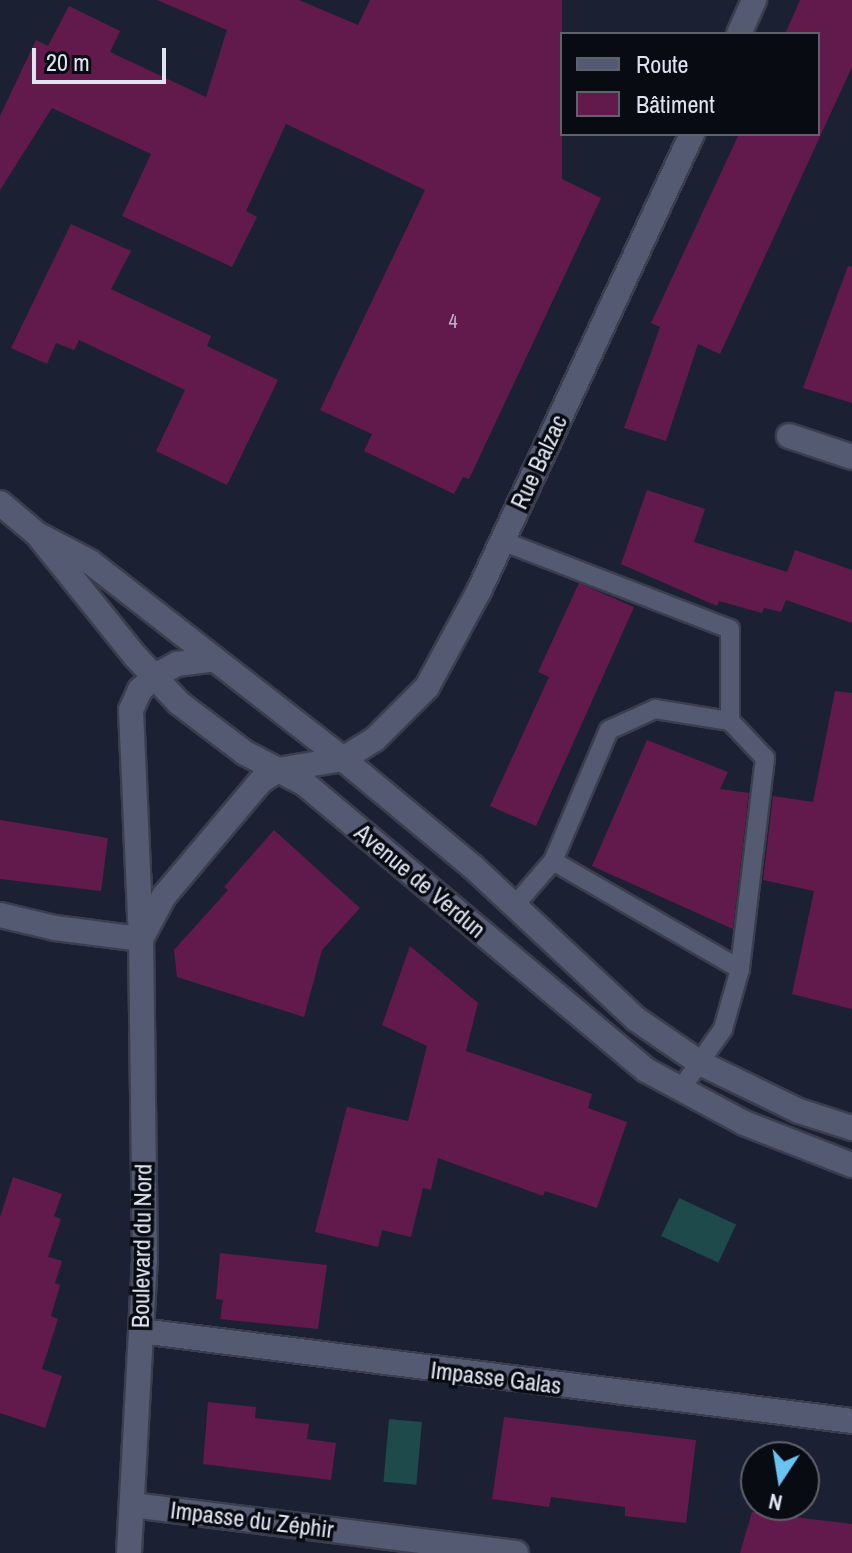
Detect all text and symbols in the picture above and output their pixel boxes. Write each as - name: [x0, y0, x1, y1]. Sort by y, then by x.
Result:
- scale bar: [36, 32, 170, 82]
- legend: [560, 32, 820, 136]
- text: 20 m: [46, 46, 90, 78]
- text: Route: [636, 48, 689, 80]
- text: Bâtiment: [636, 88, 715, 120]
- house number: 4: [448, 308, 458, 332]
- street label: Rue Balzac: [505, 410, 573, 514]
- street label: Avenue de Verdun: [349, 818, 491, 944]
- street label: Boulevard du Nord: [126, 1164, 158, 1328]
- street label: Impasse Galas: [429, 1356, 563, 1400]
- north arrow: [740, 1441, 820, 1521]
- text: N: [766, 1486, 785, 1519]
- street label: Impasse du Zéphir: [169, 1496, 335, 1544]

